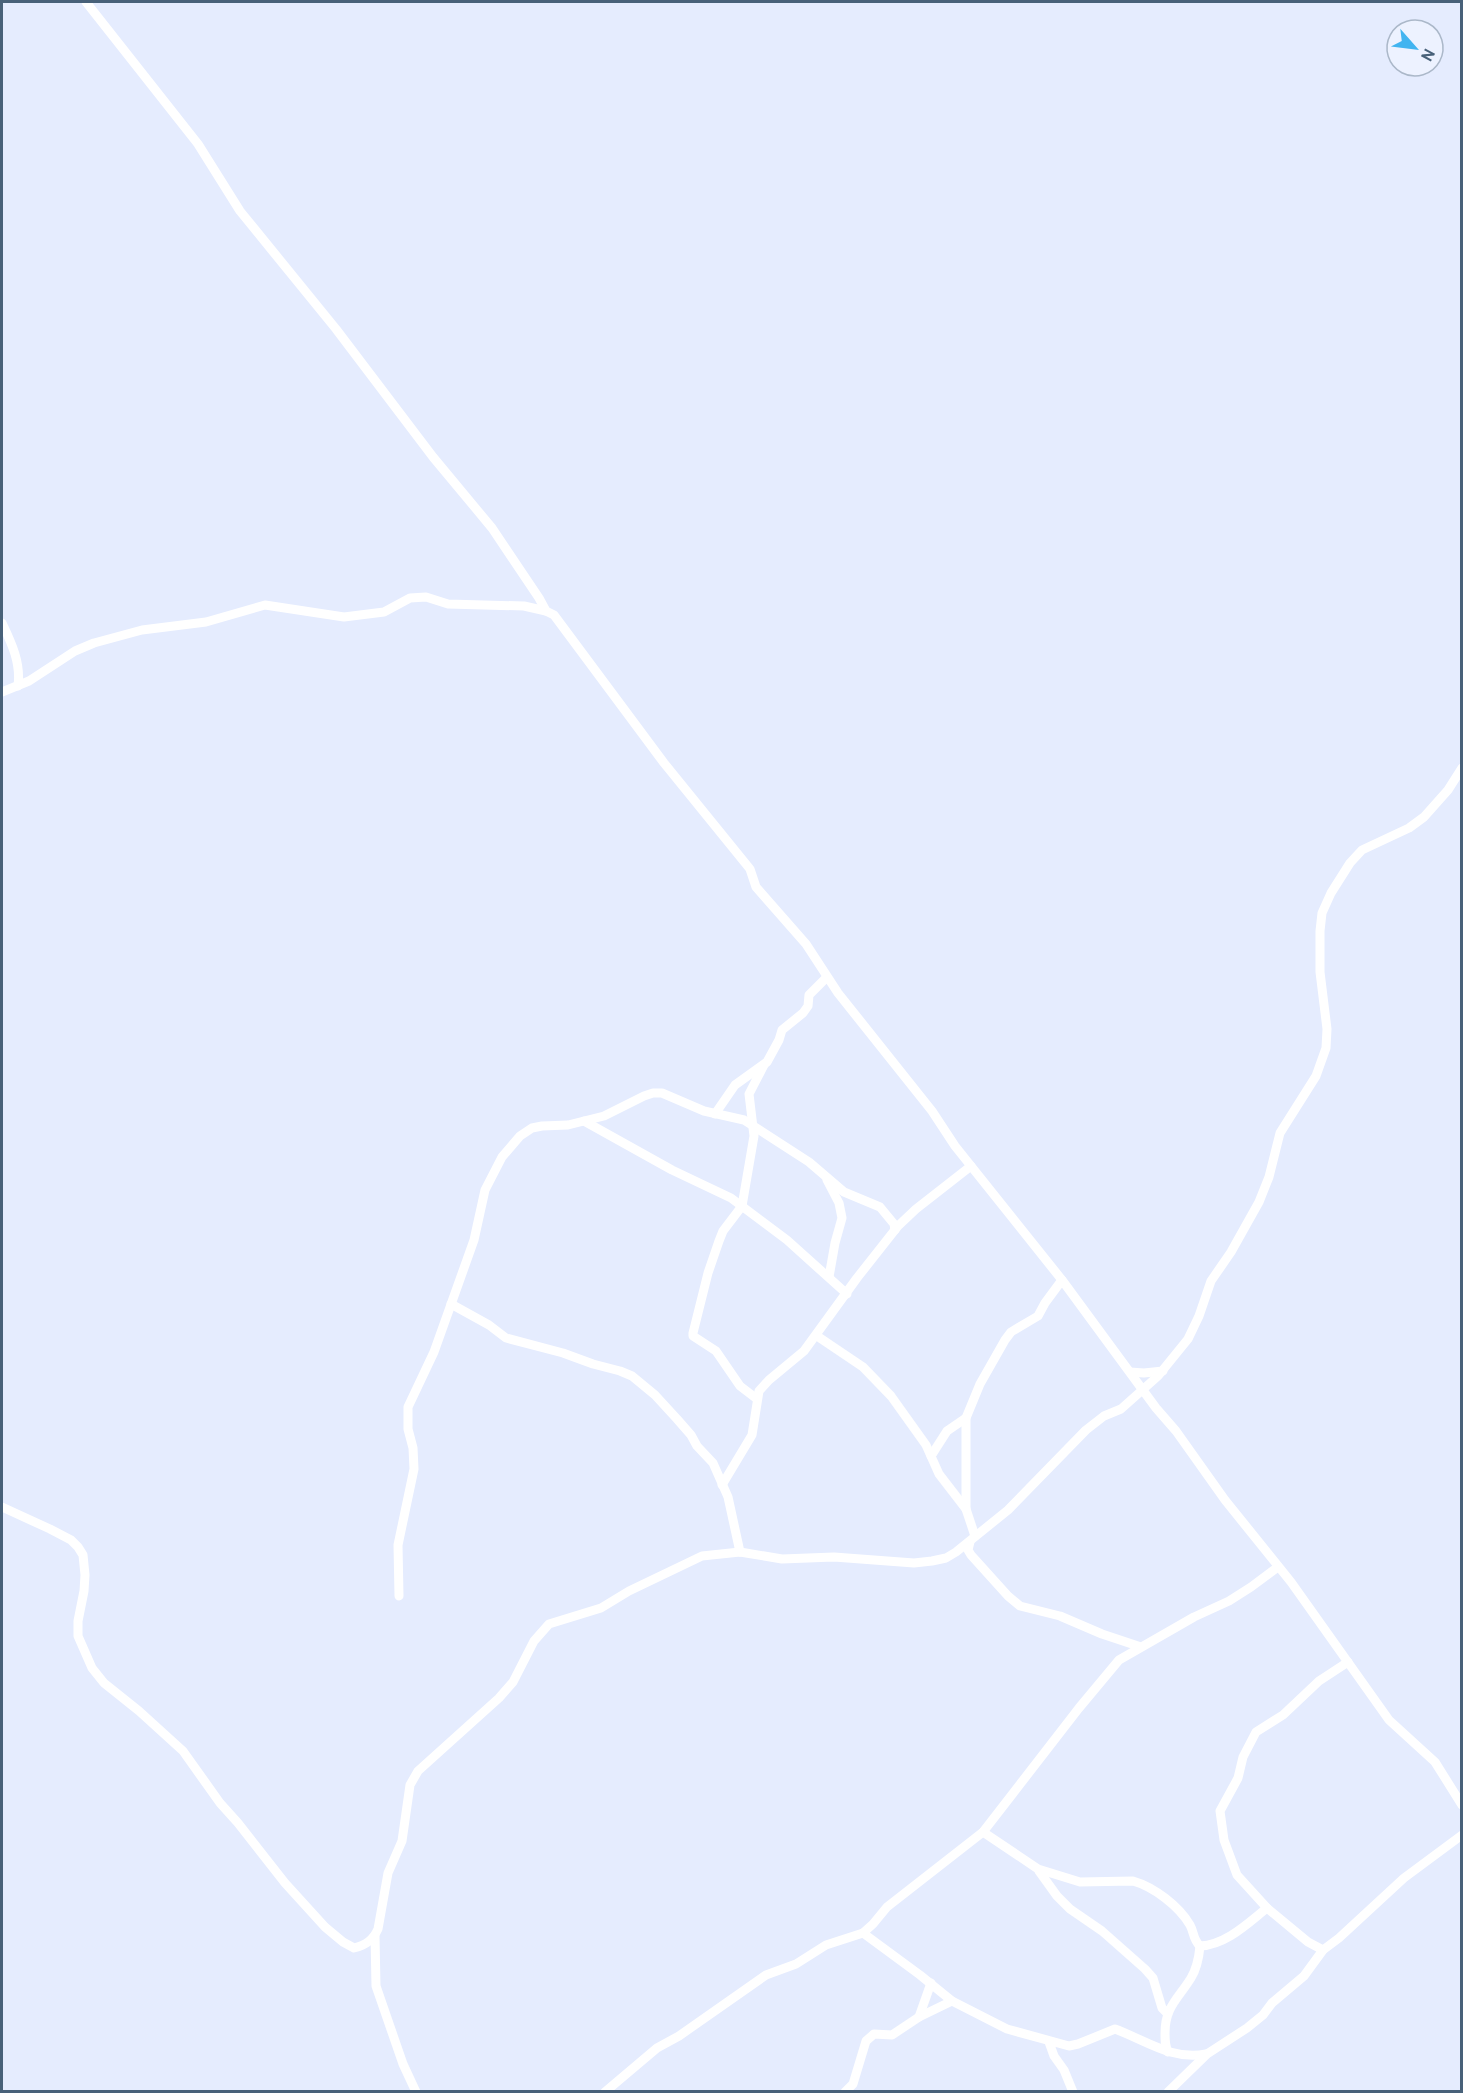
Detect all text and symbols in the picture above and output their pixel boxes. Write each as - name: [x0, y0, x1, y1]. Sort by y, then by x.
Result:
- north arrow: [1385, 18, 1445, 78]
- text: N: [1415, 44, 1438, 64]

